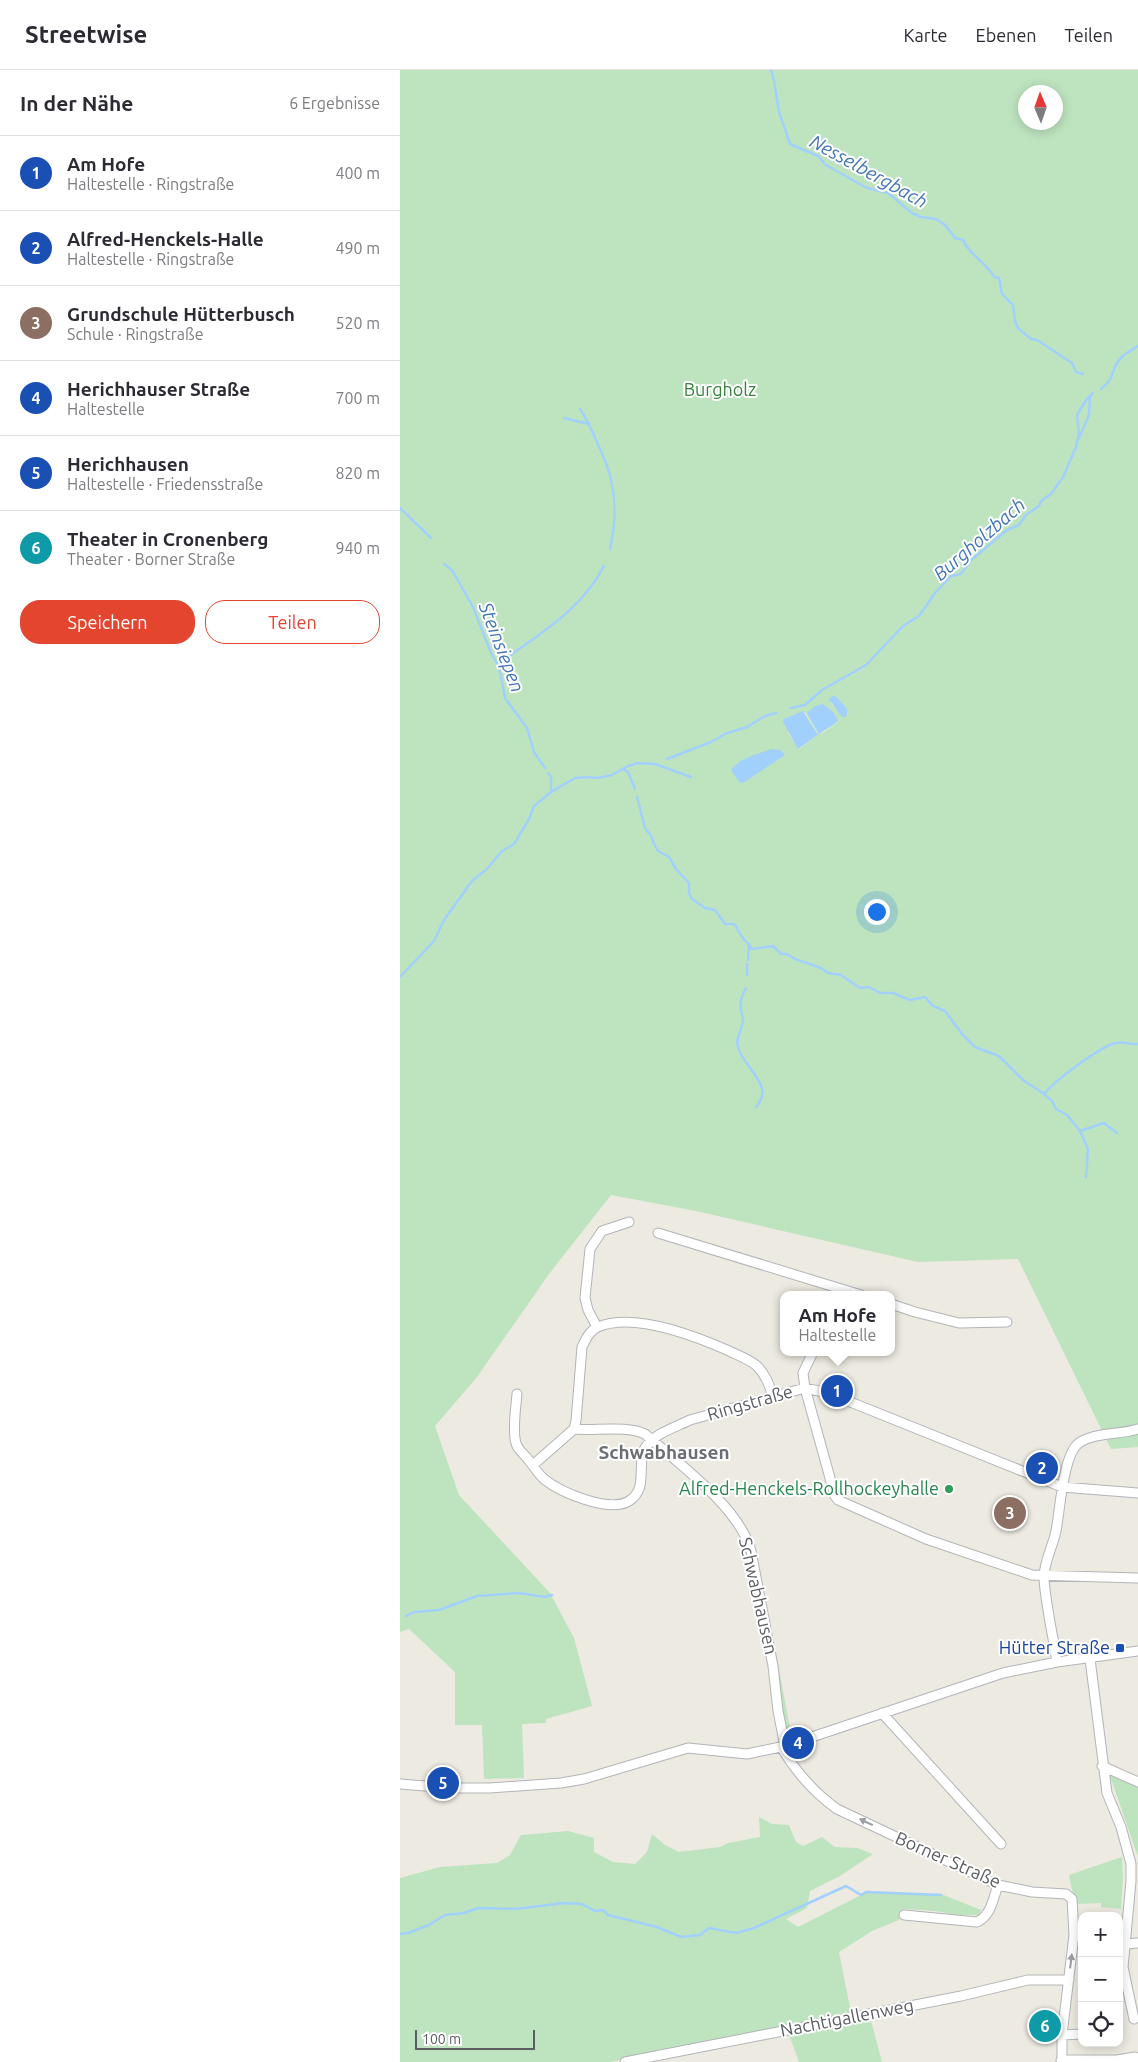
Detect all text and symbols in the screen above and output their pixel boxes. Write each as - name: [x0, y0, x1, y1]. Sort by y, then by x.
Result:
- text: Streetwise: [25, 21, 147, 48]
- text: Karte: [904, 25, 948, 45]
- text: Ebenen: [976, 25, 1037, 45]
- text: Teilen: [1065, 25, 1113, 45]
- north arrow: [1018, 85, 1063, 130]
- text: In der Nähe: [20, 91, 133, 115]
- text: 6 Ergebnisse: [289, 94, 380, 112]
- water label: Nesselbergbach: [806, 130, 932, 212]
- text: Am Hofe: [67, 153, 145, 175]
- text: 1: [31, 164, 41, 182]
- text: 400 m: [335, 164, 380, 182]
- text: Haltestelle · Ringstraße: [67, 175, 234, 193]
- text: Alfred-Henckels-Halle: [67, 228, 264, 250]
- text: 2: [31, 239, 41, 257]
- text: 490 m: [335, 239, 380, 257]
- text: Haltestelle · Ringstraße: [67, 250, 234, 268]
- text: Grundschule Hütterbusch: [67, 303, 295, 325]
- text: 3: [31, 314, 41, 332]
- text: 520 m: [335, 314, 380, 332]
- text: Schule · Ringstraße: [67, 325, 204, 343]
- text: Herichhauser Straße: [67, 378, 250, 400]
- park label: Burgholz: [684, 379, 756, 399]
- text: 4: [31, 389, 41, 407]
- text: 700 m: [335, 389, 380, 407]
- text: Haltestelle: [67, 400, 145, 418]
- text: Herichhausen: [67, 453, 189, 475]
- text: 5: [31, 464, 41, 482]
- text: 820 m: [335, 464, 380, 482]
- text: Haltestelle · Friedensstraße: [67, 475, 263, 493]
- water label: Burgholzbach: [929, 493, 1029, 585]
- text: Theater in Cronenberg: [67, 528, 268, 550]
- text: 6: [31, 539, 41, 557]
- text: 940 m: [335, 539, 380, 557]
- text: Theater · Borner Straße: [67, 550, 235, 568]
- water label: Steinsiepen: [474, 598, 529, 695]
- button: Speichern: [20, 600, 195, 644]
- button: Teilen: [205, 600, 380, 644]
- your location: [864, 899, 890, 925]
- popup: [780, 1291, 895, 1356]
- text: Am Hofe: [798, 1304, 877, 1326]
- text: Haltestelle: [798, 1326, 876, 1344]
- pin: 1: [821, 1372, 853, 1410]
- street label: Ringstraße: [705, 1380, 795, 1424]
- district label: Schwabhausen: [598, 1441, 730, 1463]
- pin: 2: [1026, 1449, 1058, 1487]
- place label: Alfred-Henckels-Rollhockeyhalle: [679, 1478, 939, 1498]
- marker: Alfred-Henckels-Rollhockeyhalle: [943, 1483, 955, 1495]
- pin: 3: [994, 1494, 1026, 1532]
- street label: Schwabhausen: [736, 1535, 782, 1656]
- place label: Hütter Straße: [999, 1637, 1110, 1657]
- marker: Hütter Straße: [1114, 1642, 1126, 1654]
- pin: 4: [782, 1724, 814, 1762]
- pin: 5: [427, 1764, 459, 1802]
- one-way arrow: [859, 1818, 873, 1826]
- street label: Borner Straße: [893, 1827, 1004, 1891]
- map controls: [1078, 1912, 1123, 2047]
- button: +: [1078, 1912, 1123, 1957]
- one-way arrow: [1067, 1953, 1075, 1969]
- button: −: [1078, 1957, 1123, 2002]
- street label: Nachtigallenweg: [778, 1994, 915, 2040]
- button: locate: [1078, 2002, 1123, 2047]
- pin: 6: [1029, 2007, 1061, 2045]
- scale bar: [415, 2027, 535, 2050]
- text: 100 m: [422, 2031, 461, 2047]

